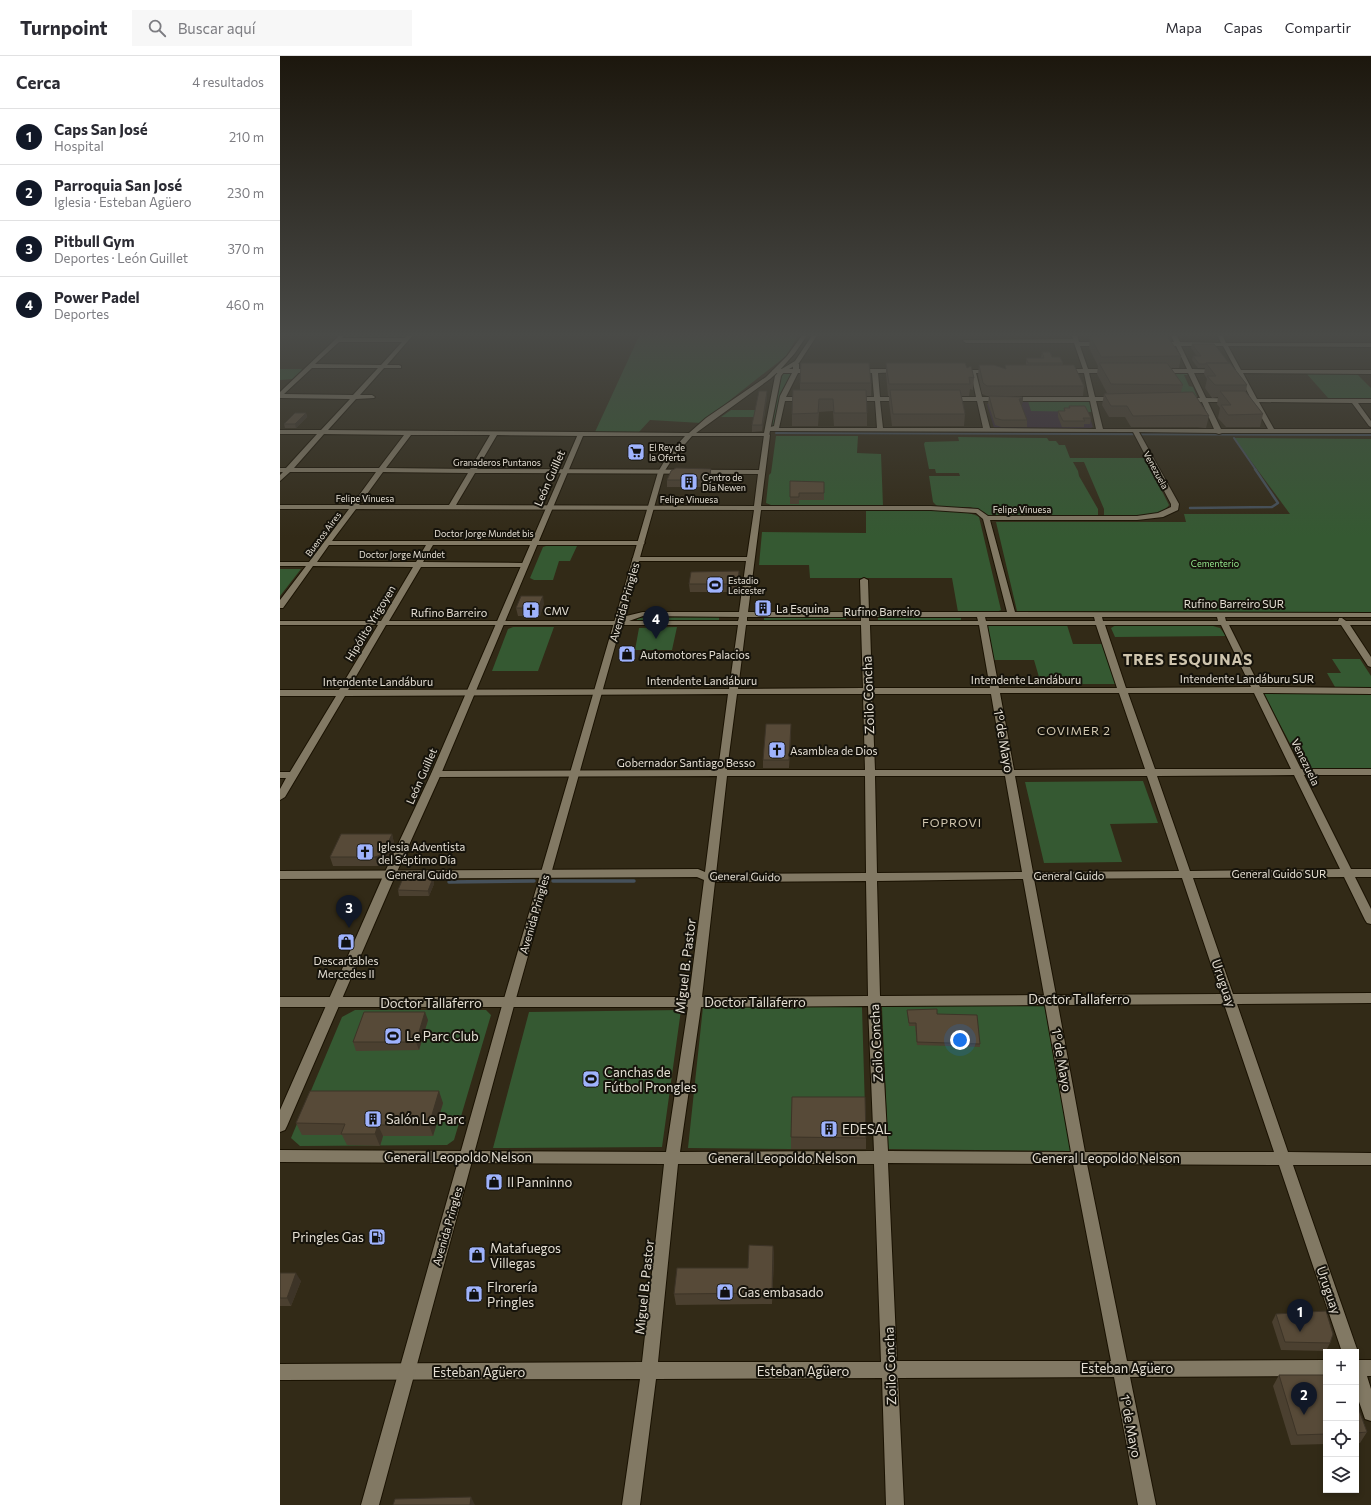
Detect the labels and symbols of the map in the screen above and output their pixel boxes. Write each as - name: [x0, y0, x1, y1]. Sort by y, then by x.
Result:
- supermarket icon: El Rey de la Oferta: [626, 442, 646, 462]
- place label: El Rey de la Oferta: [649, 442, 685, 463]
- street label: León Guillet: [531, 448, 567, 508]
- street label: Venezuela: [1141, 449, 1171, 491]
- street label: Granaderos Puntanos: [453, 457, 541, 468]
- building icon: Centro de DÍa Newen: [679, 472, 699, 492]
- place label: Centro de DÍa Newen: [702, 472, 746, 493]
- street label: Felipe Vinuesa: [336, 493, 394, 504]
- street label: Felipe Vinuesa: [660, 494, 718, 505]
- street label: Felipe Vinuesa: [993, 504, 1051, 515]
- street label: Buenos Aires: [303, 510, 343, 558]
- street label: Doctor Jorge Mundet bis: [434, 528, 534, 539]
- street label: Doctor Jorge Mundet: [359, 549, 445, 560]
- park label: Cementerio: [1191, 558, 1239, 569]
- street label: Avenida Pringles: [606, 561, 642, 643]
- sports icon: Estadio Leicester: [705, 575, 725, 595]
- place label: Estadio Leicester: [728, 575, 766, 596]
- street label: Hipólito Yrigoyen: [342, 583, 398, 663]
- street label: Rufino Barreiro SUR: [1184, 597, 1285, 610]
- building icon: La Esquina: [753, 598, 773, 618]
- church icon: CMV: [521, 600, 541, 620]
- place label: La Esquina: [776, 602, 829, 615]
- place label: CMV: [544, 604, 570, 617]
- street label: Rufino Barreiro: [844, 605, 921, 618]
- street label: Rufino Barreiro: [411, 606, 488, 619]
- pin: 4: [643, 606, 669, 639]
- shop icon: Automotores Palacios: [617, 644, 637, 664]
- place label: Automotores Palacios: [640, 648, 750, 661]
- district label: TRES ESQUINAS: [1123, 650, 1253, 668]
- street label: Zoilo Concha: [859, 656, 877, 734]
- street label: Intendente Landáburu SUR: [1180, 672, 1315, 685]
- street label: Intendente Landáburu: [971, 673, 1081, 686]
- street label: Intendente Landáburu: [647, 674, 757, 687]
- street label: Intendente Landáburu: [323, 675, 433, 688]
- street label: 1º de Mayo: [991, 708, 1017, 774]
- district label: COVIMER 2: [1037, 723, 1111, 737]
- street label: Venezuela: [1289, 736, 1323, 788]
- church icon: Asamblea de Dios: [767, 740, 787, 760]
- place label: Asamblea de Dios: [790, 744, 878, 757]
- street label: León Guillet: [403, 746, 439, 806]
- street label: Gobernador Santiago Besso: [617, 756, 756, 769]
- district label: FOPROVI: [922, 815, 982, 829]
- place label: Iglesia Adventista del Séptimo Día: [378, 840, 465, 866]
- church icon: Iglesia Adventista del Séptimo Día: [355, 842, 375, 862]
- street label: General Guido SUR: [1232, 867, 1327, 880]
- street label: General Guido: [387, 868, 458, 881]
- street label: General Guido: [709, 869, 781, 883]
- street label: General Guido: [1034, 869, 1105, 882]
- street label: Avenida Pringles: [516, 873, 552, 955]
- pin: 3: [336, 895, 362, 928]
- street label: Miguel B. Pastor: [671, 918, 699, 1014]
- shop icon: Descartables Mercedes II: [336, 932, 356, 952]
- place label: Descartables Mercedes II: [314, 954, 378, 980]
- street label: Uruguay: [1208, 957, 1240, 1009]
- street label: Doctor Tallaferro: [1028, 991, 1130, 1007]
- street label: Doctor Tallaferro: [704, 994, 806, 1010]
- street label: Doctor Tallaferro: [380, 995, 482, 1011]
- street label: Zoilo Concha: [866, 1004, 886, 1082]
- sports icon: Le Parc Club: [383, 1026, 403, 1046]
- street label: 1º de Mayo: [1049, 1027, 1075, 1093]
- place label: Le Parc Club: [406, 1028, 479, 1044]
- your location: [950, 1030, 970, 1050]
- place label: Canchas de Fútbol Prongles: [604, 1064, 697, 1095]
- sports icon: Canchas de Fútbol Prongles: [581, 1069, 601, 1089]
- building icon: Salón Le Parc: [363, 1109, 383, 1129]
- place label: Salón Le Parc: [386, 1111, 465, 1127]
- building icon: EDESAL: [819, 1119, 839, 1139]
- place label: EDESAL: [842, 1121, 891, 1137]
- street label: General Leopoldo Nelson: [384, 1149, 532, 1165]
- street label: General Leopoldo Nelson: [708, 1150, 856, 1166]
- street label: General Leopoldo Nelson: [1032, 1150, 1180, 1166]
- shop icon: Il Panninno: [484, 1172, 504, 1192]
- place label: Il Panninno: [507, 1174, 573, 1190]
- street label: Avenida Pringles: [429, 1185, 465, 1267]
- fuel station icon: Pringles Gas: [367, 1227, 387, 1247]
- place label: Pringles Gas: [292, 1229, 364, 1245]
- street label: Miguel B. Pastor: [631, 1239, 657, 1335]
- place label: Matafuegos Villegas: [490, 1240, 561, 1271]
- shop icon: Matafuegos Villegas: [467, 1245, 487, 1265]
- street label: Uruguay: [1313, 1264, 1345, 1316]
- place label: Flrorería Pringles: [487, 1279, 538, 1310]
- shop icon: Gas embasado: [715, 1282, 735, 1302]
- shop icon: Flrorería Pringles: [464, 1284, 484, 1304]
- place label: Gas embasado: [738, 1284, 824, 1300]
- pin: 1: [1287, 1299, 1313, 1332]
- street label: Zoilo Concha: [881, 1327, 899, 1405]
- street label: Esteban Agüero: [1081, 1360, 1174, 1376]
- street label: Esteban Agüero: [757, 1363, 850, 1379]
- street label: Esteban Agüero: [433, 1364, 526, 1380]
- pin: 2: [1291, 1382, 1317, 1415]
- street label: 1º de Mayo: [1117, 1393, 1145, 1459]

